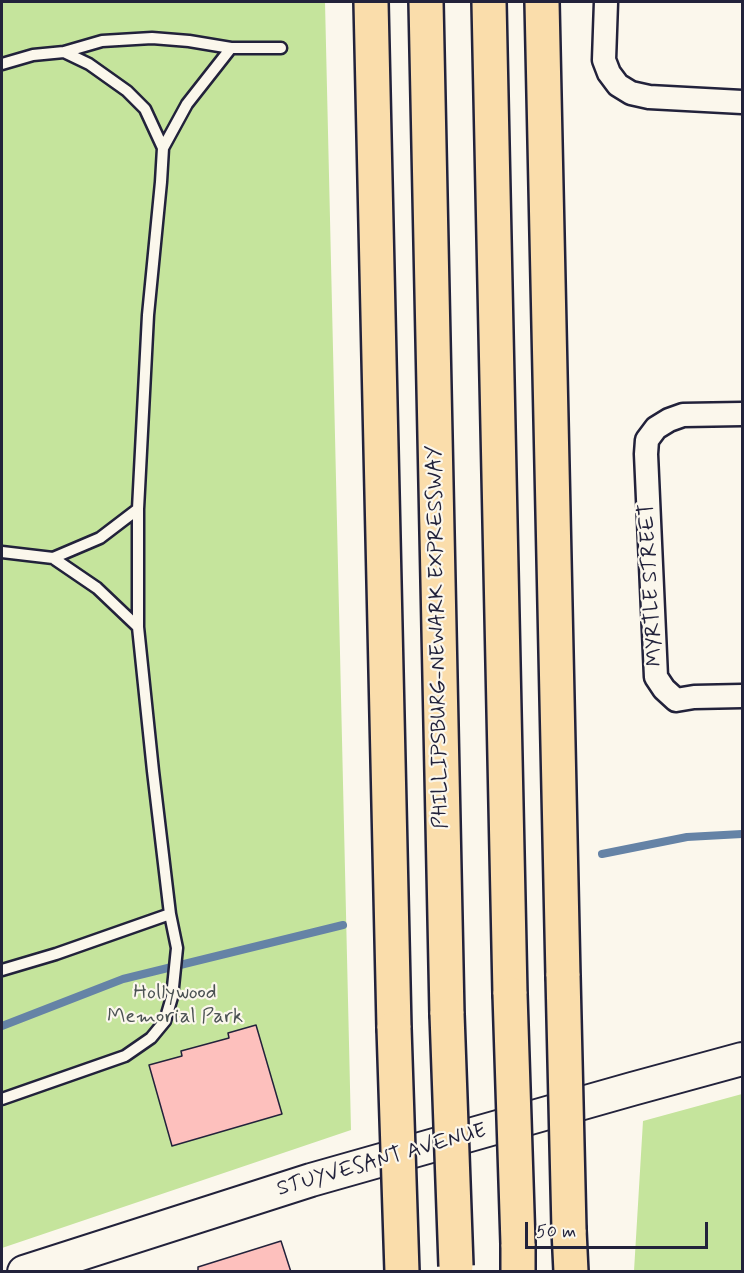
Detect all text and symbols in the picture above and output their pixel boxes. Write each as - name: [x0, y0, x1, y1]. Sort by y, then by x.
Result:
- street label: PHILLIPSBURG-NEWARK EXPRESSWAY: [423, 445, 455, 829]
- street label: MYRTLE STREET: [635, 503, 669, 667]
- park label: Hollywood Memorial Park: [107, 981, 243, 1031]
- street label: STUYVESANT AVENUE: [274, 1119, 490, 1203]
- scale bar: [528, 1210, 711, 1248]
- text: 50 m: [536, 1220, 576, 1244]

